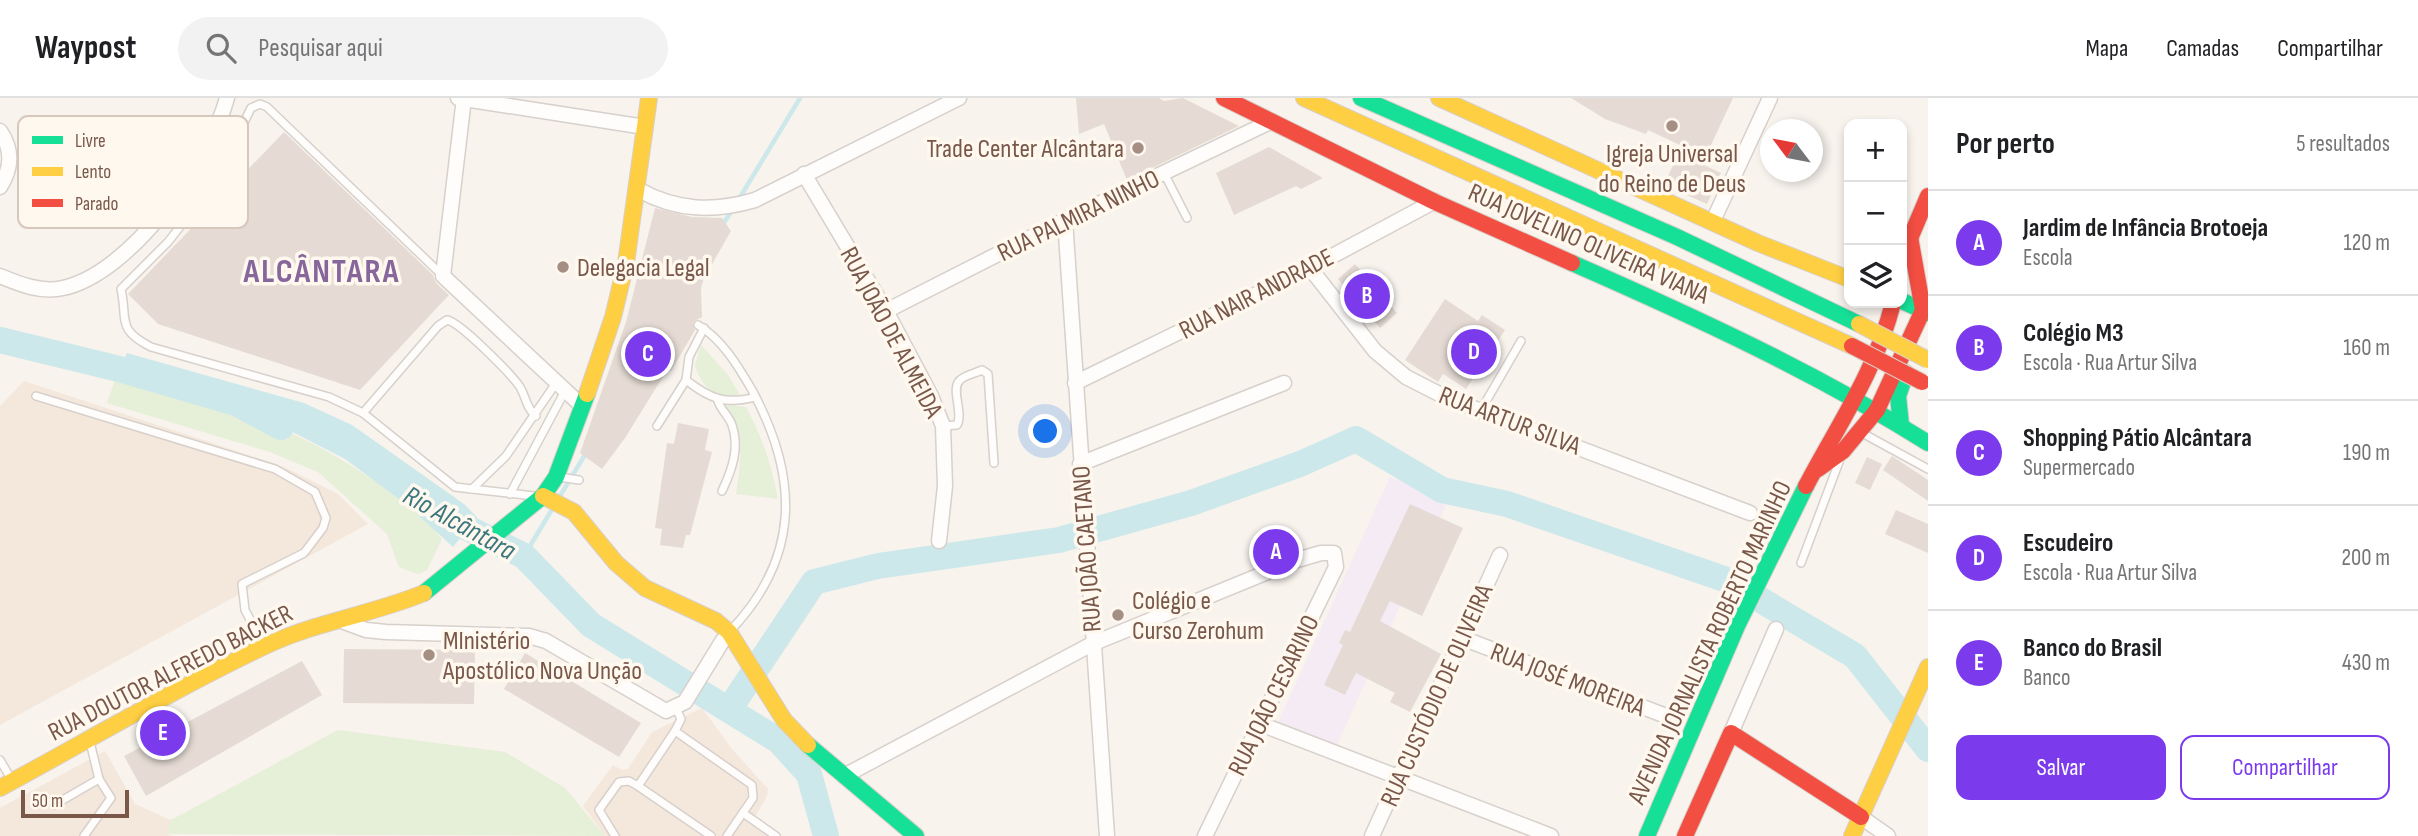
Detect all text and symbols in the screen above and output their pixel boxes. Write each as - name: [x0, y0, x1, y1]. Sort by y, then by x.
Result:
- search box: [178, 17, 668, 80]
- text: Waypost: [35, 28, 136, 68]
- icon: search: [202, 29, 240, 67]
- text: Pesquisar aqui: [258, 33, 383, 64]
- text: Mapa: [2086, 34, 2128, 63]
- text: Camadas: [2166, 34, 2239, 63]
- text: Compartilhar: [2277, 34, 2383, 63]
- legend: [18, 116, 248, 228]
- marker: Igreja Universal do Reino de Deus: [1664, 118, 1680, 134]
- north arrow: [1760, 119, 1823, 182]
- map controls: [1844, 119, 1907, 308]
- button: +: [1844, 119, 1907, 182]
- text: Por perto: [1956, 126, 2055, 162]
- text: Livre: [75, 130, 106, 153]
- text: 5 resultados: [2296, 130, 2390, 158]
- place label: Trade Center Alcântara: [926, 134, 1124, 165]
- place label: Igreja Universal do Reino de Deus: [1598, 139, 1746, 200]
- marker: Trade Center Alcântara: [1130, 140, 1146, 156]
- text: Lento: [75, 161, 111, 184]
- street label: RUA PALMIRA NINHO: [993, 164, 1165, 269]
- street label: RUA JOVELINO OLIVEIRA VIANA: [1463, 177, 1714, 312]
- button: −: [1844, 182, 1907, 245]
- text: Parado: [75, 193, 118, 216]
- text: Jardim de Infância Brotoeja: [2023, 213, 2268, 244]
- text: A: [1974, 229, 1984, 257]
- text: 120 m: [2344, 229, 2390, 257]
- street label: RUA JOÃO DE ALMEIDA: [833, 242, 949, 424]
- street label: RUA NAIR ANDRADE: [1174, 242, 1339, 347]
- text: Escola: [2023, 244, 2073, 272]
- button: layers: [1844, 245, 1907, 308]
- district label: ALCÂNTARA: [242, 252, 401, 292]
- place label: Delegacia Legal: [577, 253, 710, 284]
- marker: Delegacia Legal: [555, 259, 571, 275]
- pin: B: [1344, 270, 1390, 322]
- text: Colégio M3: [2023, 318, 2124, 349]
- pin: D: [1451, 326, 1497, 378]
- pin: C: [625, 328, 671, 380]
- text: B: [1974, 334, 1984, 362]
- text: 160 m: [2343, 334, 2390, 362]
- text: Escola · Rua Artur Silva: [2023, 349, 2197, 377]
- street label: RUA ARTUR SILVA: [1434, 380, 1585, 463]
- your location: [1028, 414, 1062, 448]
- text: Shopping Pátio Alcântara: [2023, 423, 2252, 454]
- text: C: [1973, 439, 1985, 467]
- text: 190 m: [2343, 439, 2390, 467]
- text: Supermercado: [2023, 454, 2135, 482]
- street label: RUA JOÃO CAETANO: [1066, 465, 1109, 633]
- street label: AVENIDA JORNALISTA ROBERTO MARINHO: [1621, 476, 1799, 810]
- water label: Rio Alcântara: [397, 479, 522, 568]
- pin: A: [1253, 526, 1299, 578]
- text: Escudeiro: [2023, 528, 2113, 559]
- text: D: [1973, 544, 1985, 572]
- text: 200 m: [2342, 544, 2390, 572]
- text: Escola · Rua Artur Silva: [2023, 559, 2197, 587]
- street label: RUA CUSTÓDIO DE OLIVEIRA: [1374, 579, 1501, 812]
- place label: Colégio e Curso Zerohum: [1132, 586, 1264, 647]
- street label: RUA DOUTOR ALFREDO BACKER: [43, 597, 297, 747]
- marker: Colégio e Curso Zerohum: [1110, 607, 1126, 623]
- street label: RUA JOÃO CESARINO: [1222, 610, 1327, 781]
- place label: MInistério Apostólico Nova Unção: [442, 626, 642, 687]
- text: Banco do Brasil: [2023, 633, 2162, 664]
- street label: RUA JOSÉ MOREIRA: [1486, 637, 1650, 724]
- marker: MInistério Apostólico Nova Unção: [421, 647, 437, 663]
- text: E: [1974, 649, 1984, 677]
- text: 430 m: [2342, 649, 2390, 677]
- text: Banco: [2023, 664, 2071, 692]
- pin: E: [140, 707, 186, 759]
- button: Salvar: [1956, 735, 2166, 800]
- button: Compartilhar: [2180, 735, 2390, 800]
- scale bar: [21, 787, 130, 819]
- text: 50 m: [32, 790, 63, 813]

